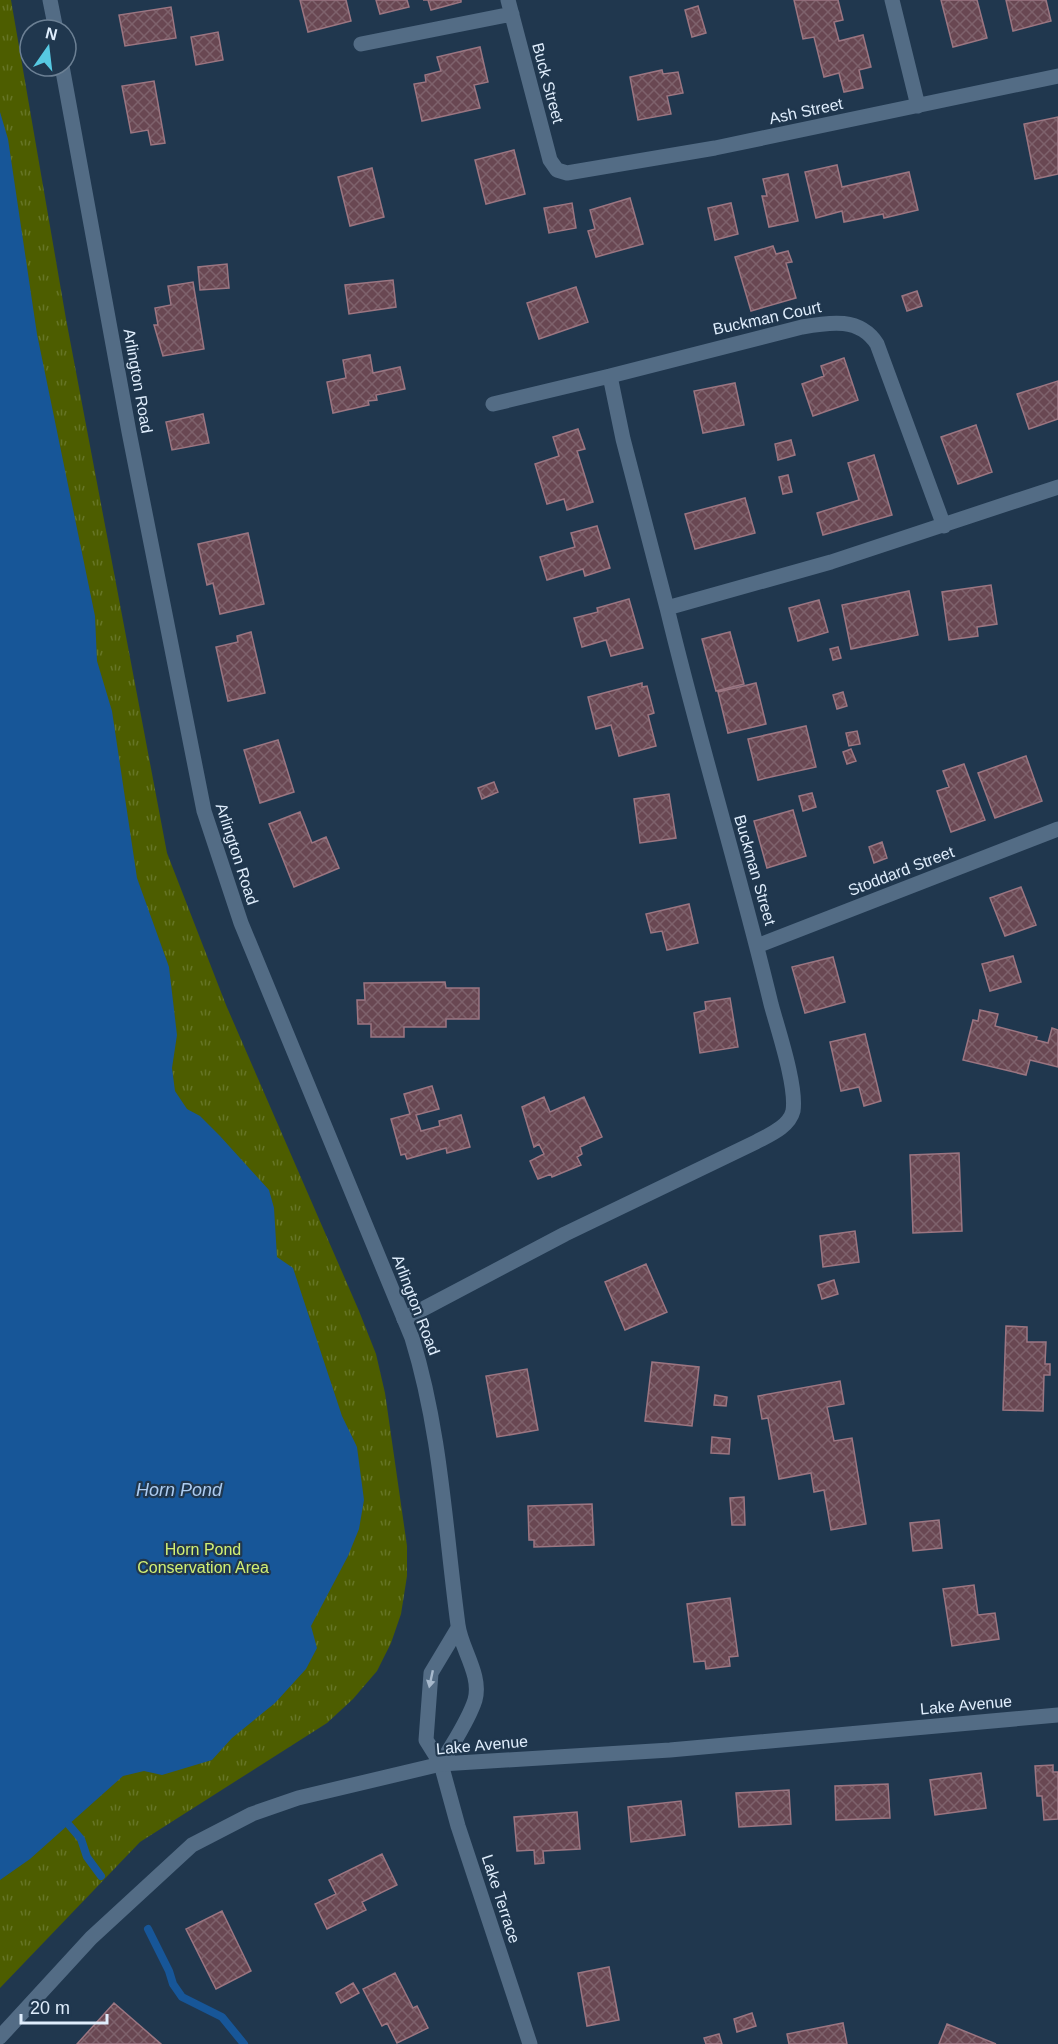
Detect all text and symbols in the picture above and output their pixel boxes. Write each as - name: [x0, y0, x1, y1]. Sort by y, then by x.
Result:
- north arrow: [18, 18, 78, 78]
- text: N: [44, 24, 59, 44]
- street label: Buck Street: [529, 41, 567, 126]
- street label: Ash Street: [768, 95, 845, 127]
- street label: Buckman Court: [711, 298, 823, 338]
- street label: Arlington Road: [120, 327, 156, 435]
- street label: Arlington Road: [213, 801, 261, 907]
- street label: Buckman Street: [731, 813, 779, 928]
- street label: Stoddard Street: [846, 843, 957, 899]
- street label: Arlington Road: [389, 1253, 443, 1357]
- water label: Horn Pond: [136, 1480, 223, 1500]
- park label: Horn Pond Conservation Area: [137, 1541, 269, 1576]
- one-way arrow: [426, 1670, 435, 1689]
- street label: Lake Avenue: [919, 1693, 1013, 1717]
- street label: Lake Avenue: [435, 1733, 529, 1757]
- street label: Lake Terrace: [479, 1853, 523, 1946]
- scale bar: [21, 1987, 106, 2025]
- text: 20 m: [30, 1998, 70, 2018]

